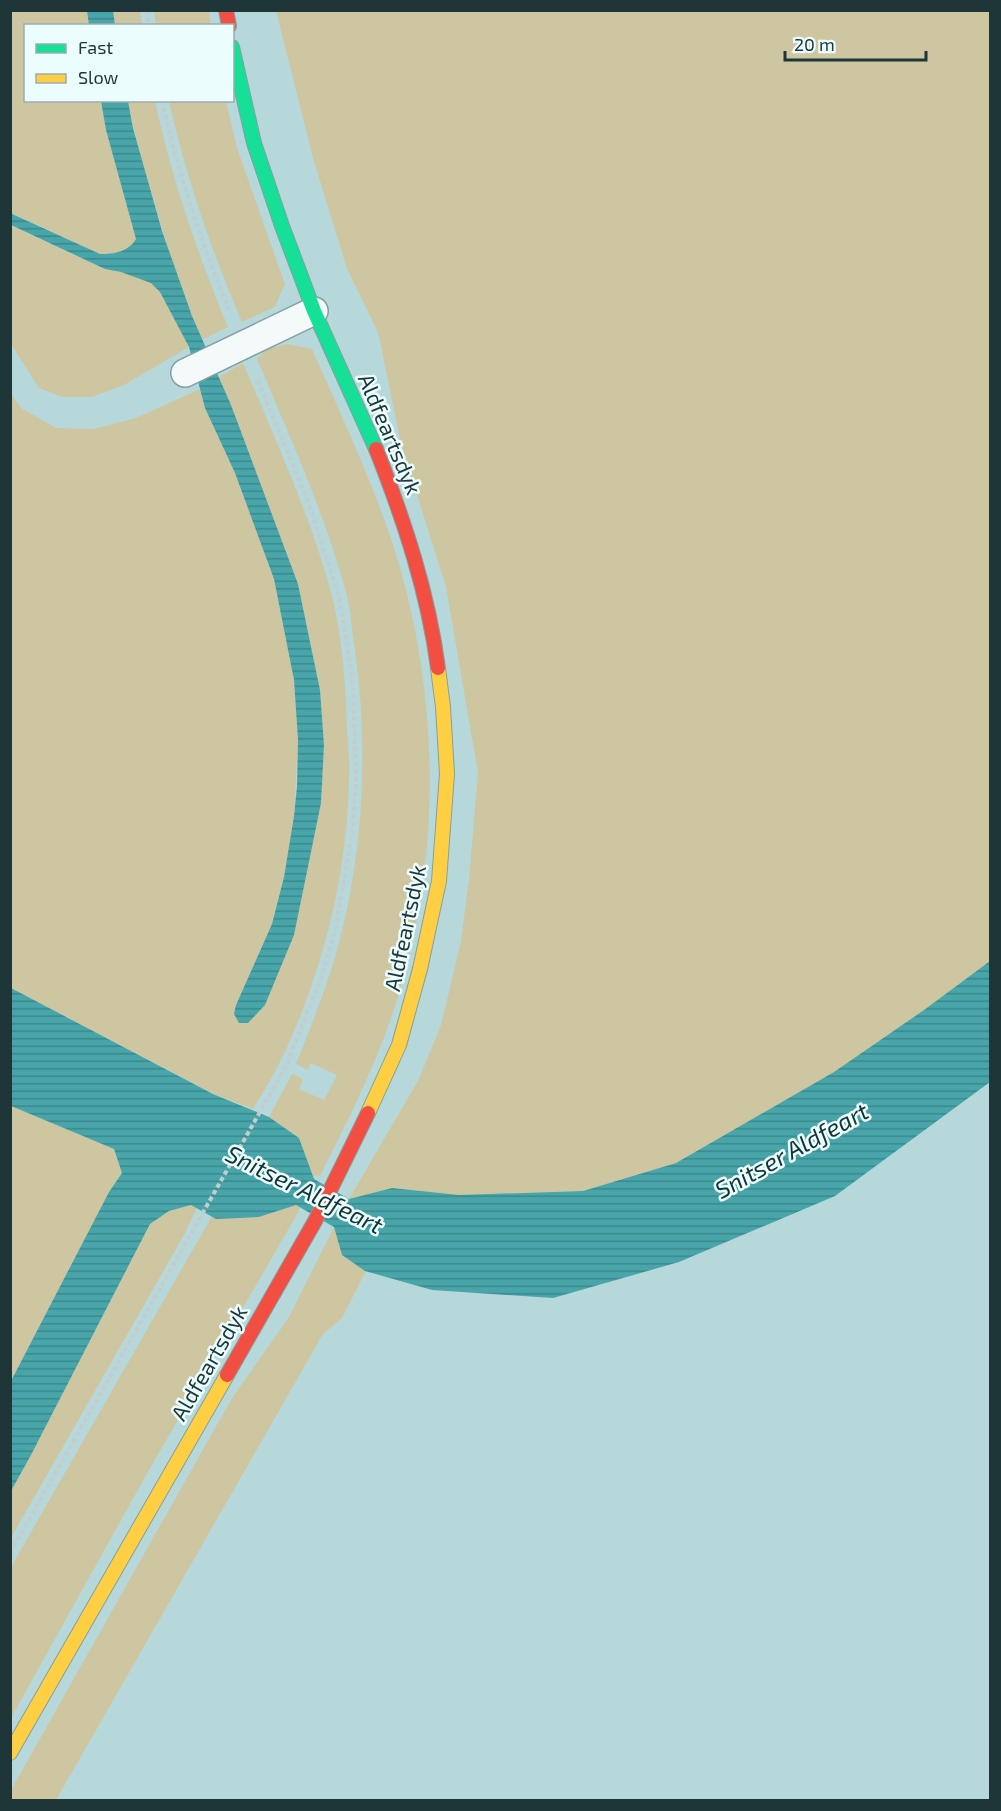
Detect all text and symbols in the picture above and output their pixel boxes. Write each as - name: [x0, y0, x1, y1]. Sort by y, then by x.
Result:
- legend: [24, 24, 234, 102]
- scale bar: [785, 24, 926, 62]
- text: 20 m: [794, 33, 835, 55]
- text: Fast: [78, 36, 113, 58]
- text: Slow: [78, 66, 119, 88]
- street label: Aldfeartsdyk: [354, 369, 428, 498]
- street label: Aldfeartsdyk: [378, 862, 430, 993]
- water label: Snitser Aldfeart: [709, 1095, 874, 1204]
- water label: Snitser Aldfeart: [221, 1138, 389, 1240]
- street label: Aldfeartsdyk: [165, 1300, 252, 1425]

